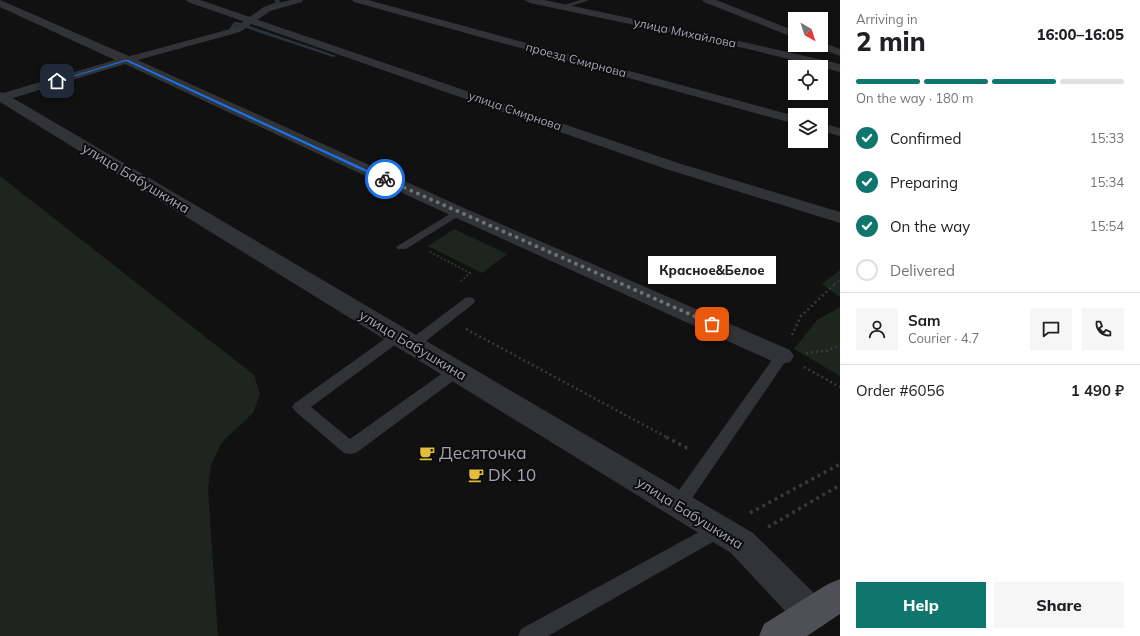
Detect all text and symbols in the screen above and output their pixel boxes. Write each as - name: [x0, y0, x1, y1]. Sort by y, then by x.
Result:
- text: Arriving in: [856, 11, 918, 27]
- north arrow: [788, 12, 828, 52]
- map controls: [788, 12, 828, 148]
- street label: улица Михайлова: [632, 14, 738, 51]
- text: 2 min: [856, 25, 926, 58]
- text: 16:00–16:05: [1037, 25, 1124, 44]
- street label: проезд Смирнова: [524, 39, 628, 80]
- button: locate: [788, 60, 828, 100]
- pin: [40, 64, 74, 98]
- icon: home: [46, 70, 68, 92]
- street label: улица Смирнова: [467, 88, 563, 133]
- text: On the way · 180 m: [856, 90, 973, 106]
- button: layers: [788, 108, 828, 148]
- icon: check: [856, 127, 878, 149]
- text: Confirmed: [890, 129, 961, 148]
- text: 15:33: [1090, 130, 1124, 146]
- street label: улица Бабушкина: [79, 139, 193, 217]
- courier: [365, 159, 405, 199]
- icon: bike: [374, 168, 396, 190]
- icon: check: [856, 171, 878, 193]
- text: Preparing: [890, 173, 958, 192]
- text: 15:34: [1090, 174, 1124, 190]
- icon: check: [856, 215, 878, 237]
- text: On the way: [890, 217, 970, 236]
- text: 15:54: [1090, 218, 1124, 234]
- callout: Красное&Белое: [648, 256, 776, 284]
- text: Delivered: [890, 261, 955, 280]
- text: Красное&Белое: [659, 262, 765, 278]
- street label: улица Бабушкина: [356, 306, 470, 384]
- pin: [695, 307, 729, 341]
- button: person: [856, 308, 898, 350]
- button: chat: [1030, 308, 1072, 350]
- button: phone: [1082, 308, 1124, 350]
- text: Sam: [908, 311, 940, 330]
- icon: bag: [701, 313, 723, 335]
- text: Courier · 4.7: [908, 330, 979, 346]
- text: Order #6056: [856, 381, 944, 400]
- text: 1 490 ₽: [1071, 381, 1124, 400]
- place label: Десяточка: [439, 442, 527, 463]
- cafe icon: Десяточка: [418, 444, 436, 462]
- place label: DK 10: [488, 464, 536, 485]
- cafe icon: DK 10: [467, 466, 485, 484]
- street label: улица Бабушкина: [633, 473, 747, 553]
- button: Help: [856, 582, 986, 628]
- button: Share: [994, 582, 1124, 628]

